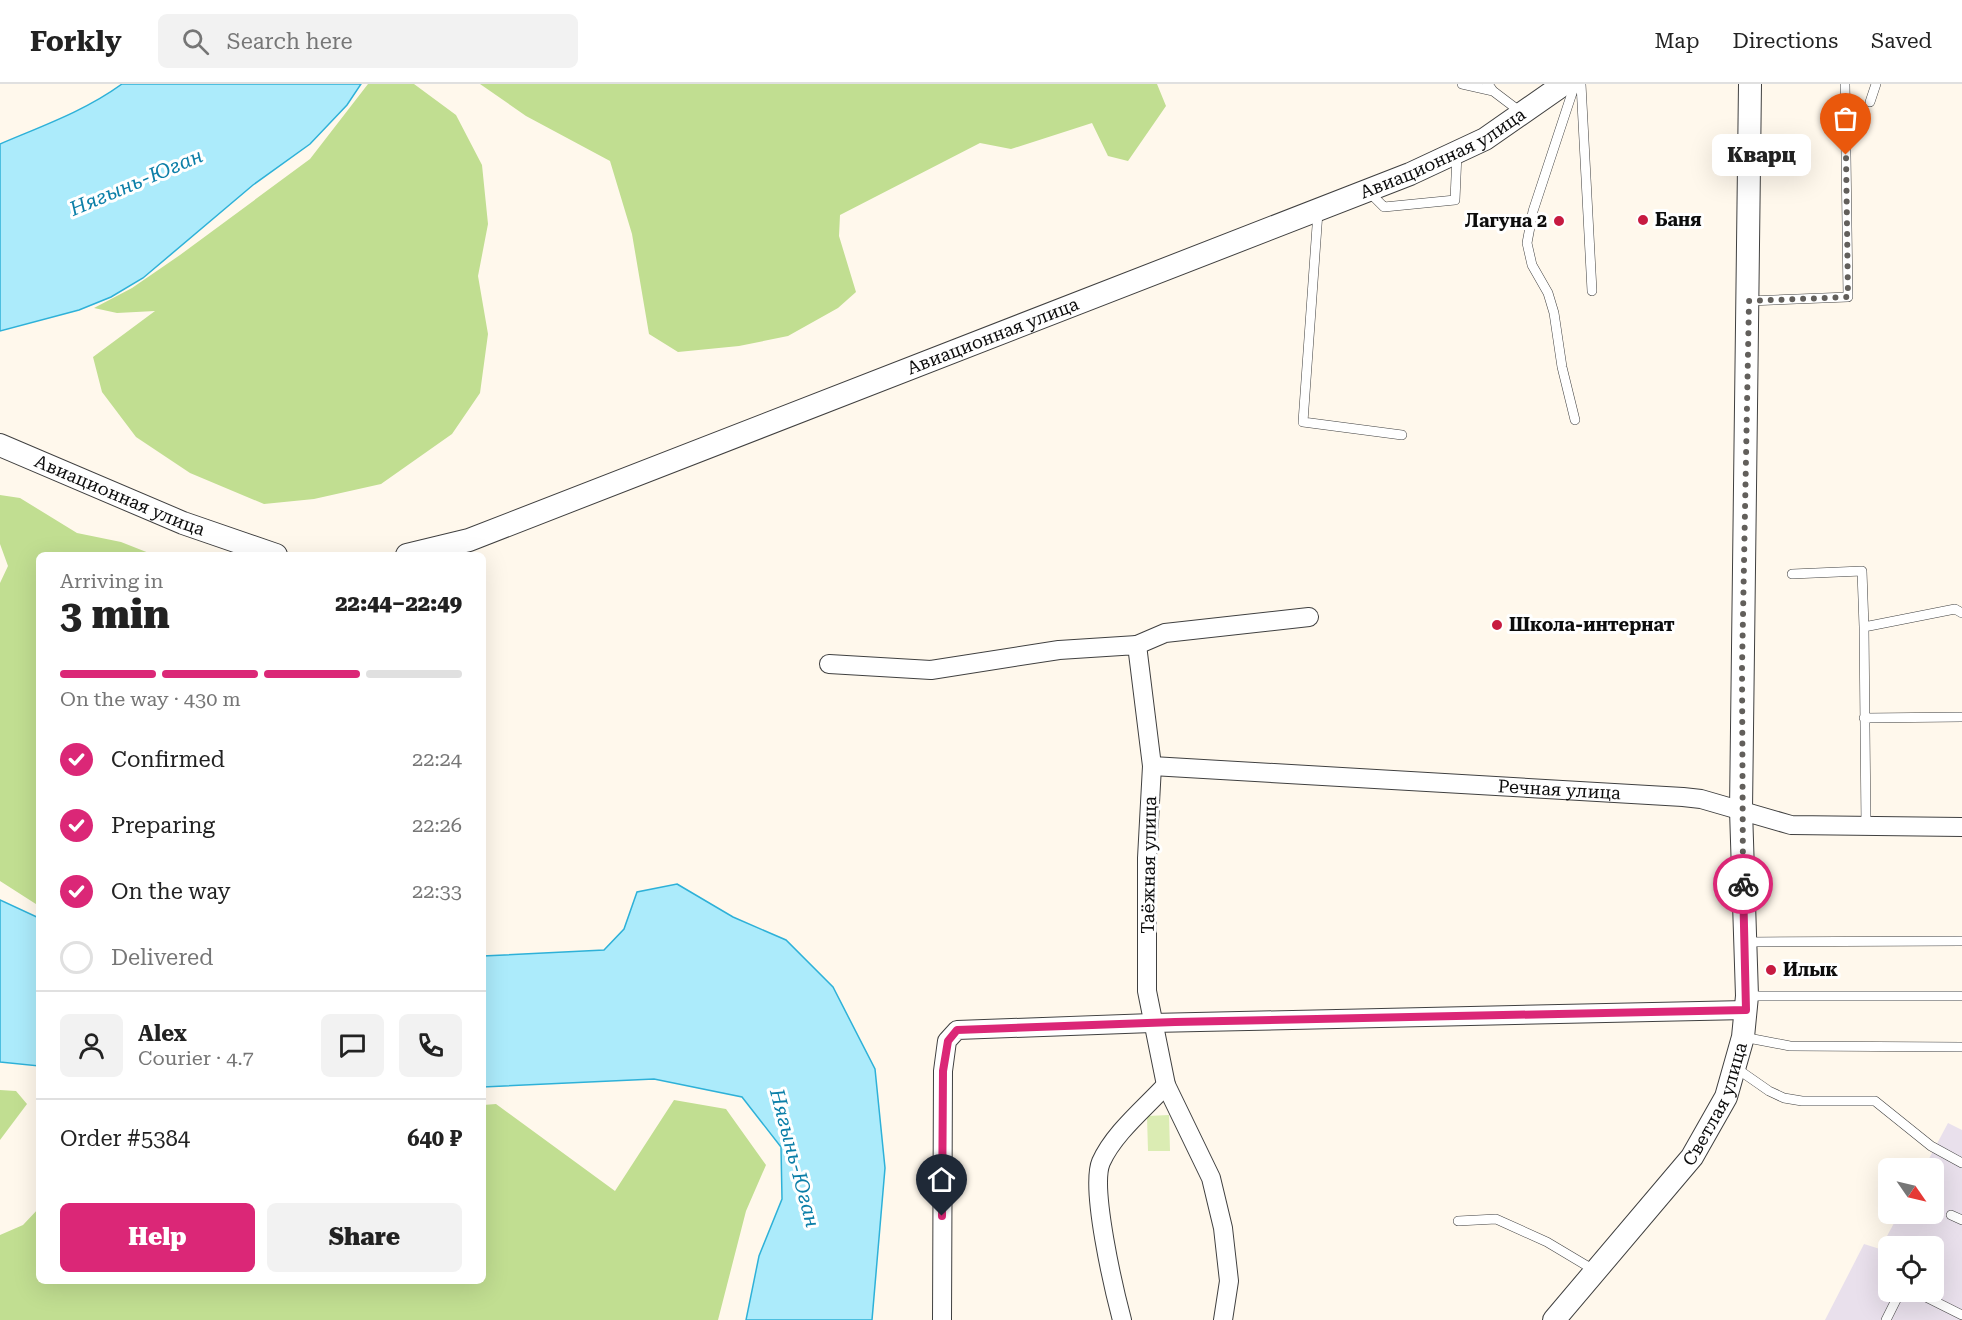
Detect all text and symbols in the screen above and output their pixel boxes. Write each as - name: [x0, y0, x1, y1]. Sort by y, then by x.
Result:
- search box: [158, 14, 578, 68]
- text: Forkly: [30, 25, 122, 58]
- icon: search: [179, 25, 212, 58]
- text: Search here: [227, 29, 353, 54]
- text: Map: [1655, 29, 1699, 53]
- text: Directions: [1732, 29, 1838, 53]
- text: Saved: [1871, 29, 1932, 53]
- pin: [1820, 93, 1871, 155]
- icon: bag: [1829, 102, 1862, 135]
- street label: Авиационная улица: [1357, 103, 1529, 202]
- callout: Кварц: [1711, 134, 1810, 176]
- water label: Нягынь-Юган: [65, 143, 206, 221]
- text: Кварц: [1727, 143, 1796, 167]
- place label: Баня: [1655, 209, 1702, 230]
- place label: Лагуна 2: [1465, 210, 1547, 231]
- marker: Баня: [1636, 213, 1650, 227]
- marker: Лагуна 2: [1552, 214, 1566, 228]
- street label: Авиационная улица: [904, 293, 1082, 379]
- street label: Авиационная улица: [32, 450, 208, 540]
- text: Arriving in: [60, 569, 163, 593]
- text: 22:44–22:49: [335, 591, 462, 616]
- text: 3 min: [60, 592, 170, 638]
- place label: Школа-интернат: [1509, 614, 1675, 635]
- marker: Школа-интернат: [1490, 618, 1504, 632]
- text: On the way · 430 m: [60, 687, 241, 711]
- icon: check: [60, 743, 93, 776]
- text: Confirmed: [111, 747, 225, 772]
- text: 22:24: [412, 747, 462, 771]
- street label: Речная улица: [1497, 775, 1622, 803]
- street label: Таёжная улица: [1137, 796, 1160, 934]
- icon: check: [60, 809, 93, 842]
- text: Preparing: [111, 813, 215, 838]
- text: 22:26: [412, 813, 462, 837]
- courier: [1713, 854, 1773, 914]
- icon: bike: [1727, 868, 1760, 901]
- icon: check: [60, 875, 93, 908]
- text: On the way: [111, 879, 231, 904]
- text: 22:33: [412, 879, 462, 903]
- text: Delivered: [111, 945, 213, 970]
- place label: Илык: [1783, 959, 1839, 980]
- marker: Илык: [1764, 963, 1778, 977]
- button: person: [60, 1014, 123, 1077]
- button: chat: [321, 1014, 384, 1077]
- button: phone: [399, 1014, 462, 1077]
- text: Alex: [138, 1021, 187, 1046]
- street label: Светлая улица: [1678, 1039, 1751, 1170]
- text: Courier · 4.7: [138, 1046, 254, 1070]
- water label: Нягынь-Юган: [765, 1085, 825, 1230]
- text: Order #5384: [60, 1126, 190, 1151]
- text: 640 ₽: [407, 1126, 462, 1151]
- pin: [916, 1154, 967, 1216]
- north arrow: [1878, 1158, 1944, 1224]
- map controls: [1878, 1158, 1944, 1302]
- icon: home: [925, 1163, 958, 1196]
- button: Help: [60, 1203, 255, 1272]
- button: Share: [267, 1203, 462, 1272]
- button: locate: [1878, 1236, 1944, 1302]

